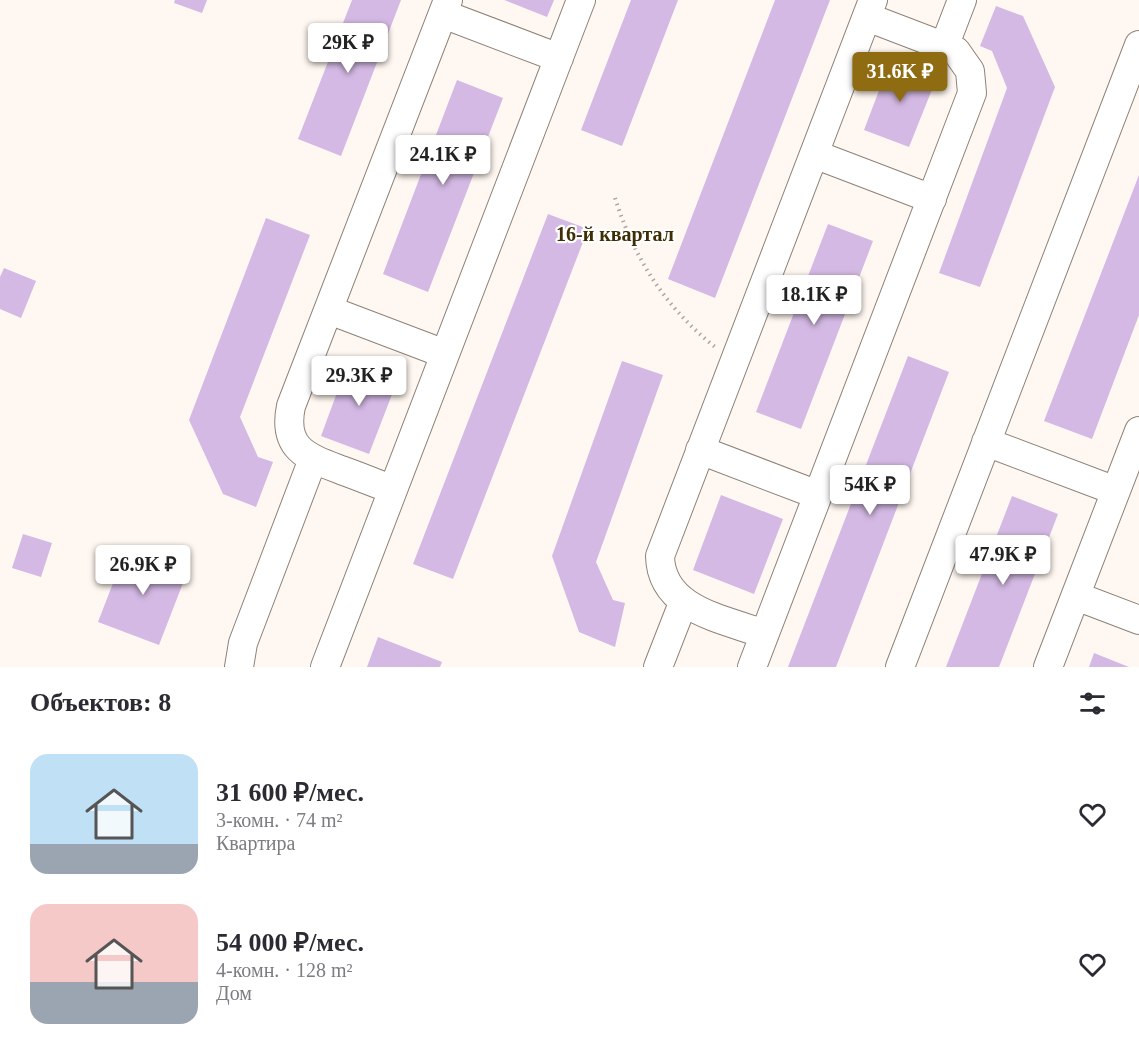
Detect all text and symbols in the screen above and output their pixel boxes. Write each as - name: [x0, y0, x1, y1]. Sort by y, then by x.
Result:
- pin: 29K ₽: [306, 23, 390, 74]
- text: 29K ₽: [322, 31, 374, 53]
- pin: 31.6K ₽: [845, 52, 955, 103]
- text: 31.6K ₽: [866, 60, 934, 82]
- pin: 24.1K ₽: [388, 135, 498, 186]
- text: 24.1K ₽: [409, 143, 477, 165]
- district label: 16-й квартал: [556, 223, 674, 246]
- pin: 18.1K ₽: [759, 275, 869, 326]
- text: 18.1K ₽: [780, 283, 848, 305]
- pin: 29.3K ₽: [304, 356, 414, 407]
- text: 29.3K ₽: [325, 364, 393, 386]
- pin: 54K ₽: [828, 465, 912, 516]
- text: 54K ₽: [844, 473, 896, 495]
- pin: 47.9K ₽: [948, 535, 1058, 586]
- text: 47.9K ₽: [969, 543, 1037, 565]
- pin: 26.9K ₽: [88, 545, 198, 596]
- text: 26.9K ₽: [109, 553, 177, 575]
- icon: filters: [1076, 687, 1109, 720]
- text: Объектов: 8: [30, 688, 171, 717]
- icon: home: [78, 778, 150, 850]
- text: 31 600 ₽/мес.: [216, 778, 364, 807]
- icon: heart: [1076, 798, 1109, 831]
- text: 3-комн. · 74 m²: [216, 809, 343, 831]
- text: Квартира: [216, 832, 295, 854]
- icon: home: [78, 928, 150, 1000]
- text: 54 000 ₽/мес.: [216, 928, 364, 957]
- icon: heart: [1076, 948, 1109, 981]
- text: 4-комн. · 128 m²: [216, 959, 353, 981]
- text: Дом: [216, 982, 252, 1004]

